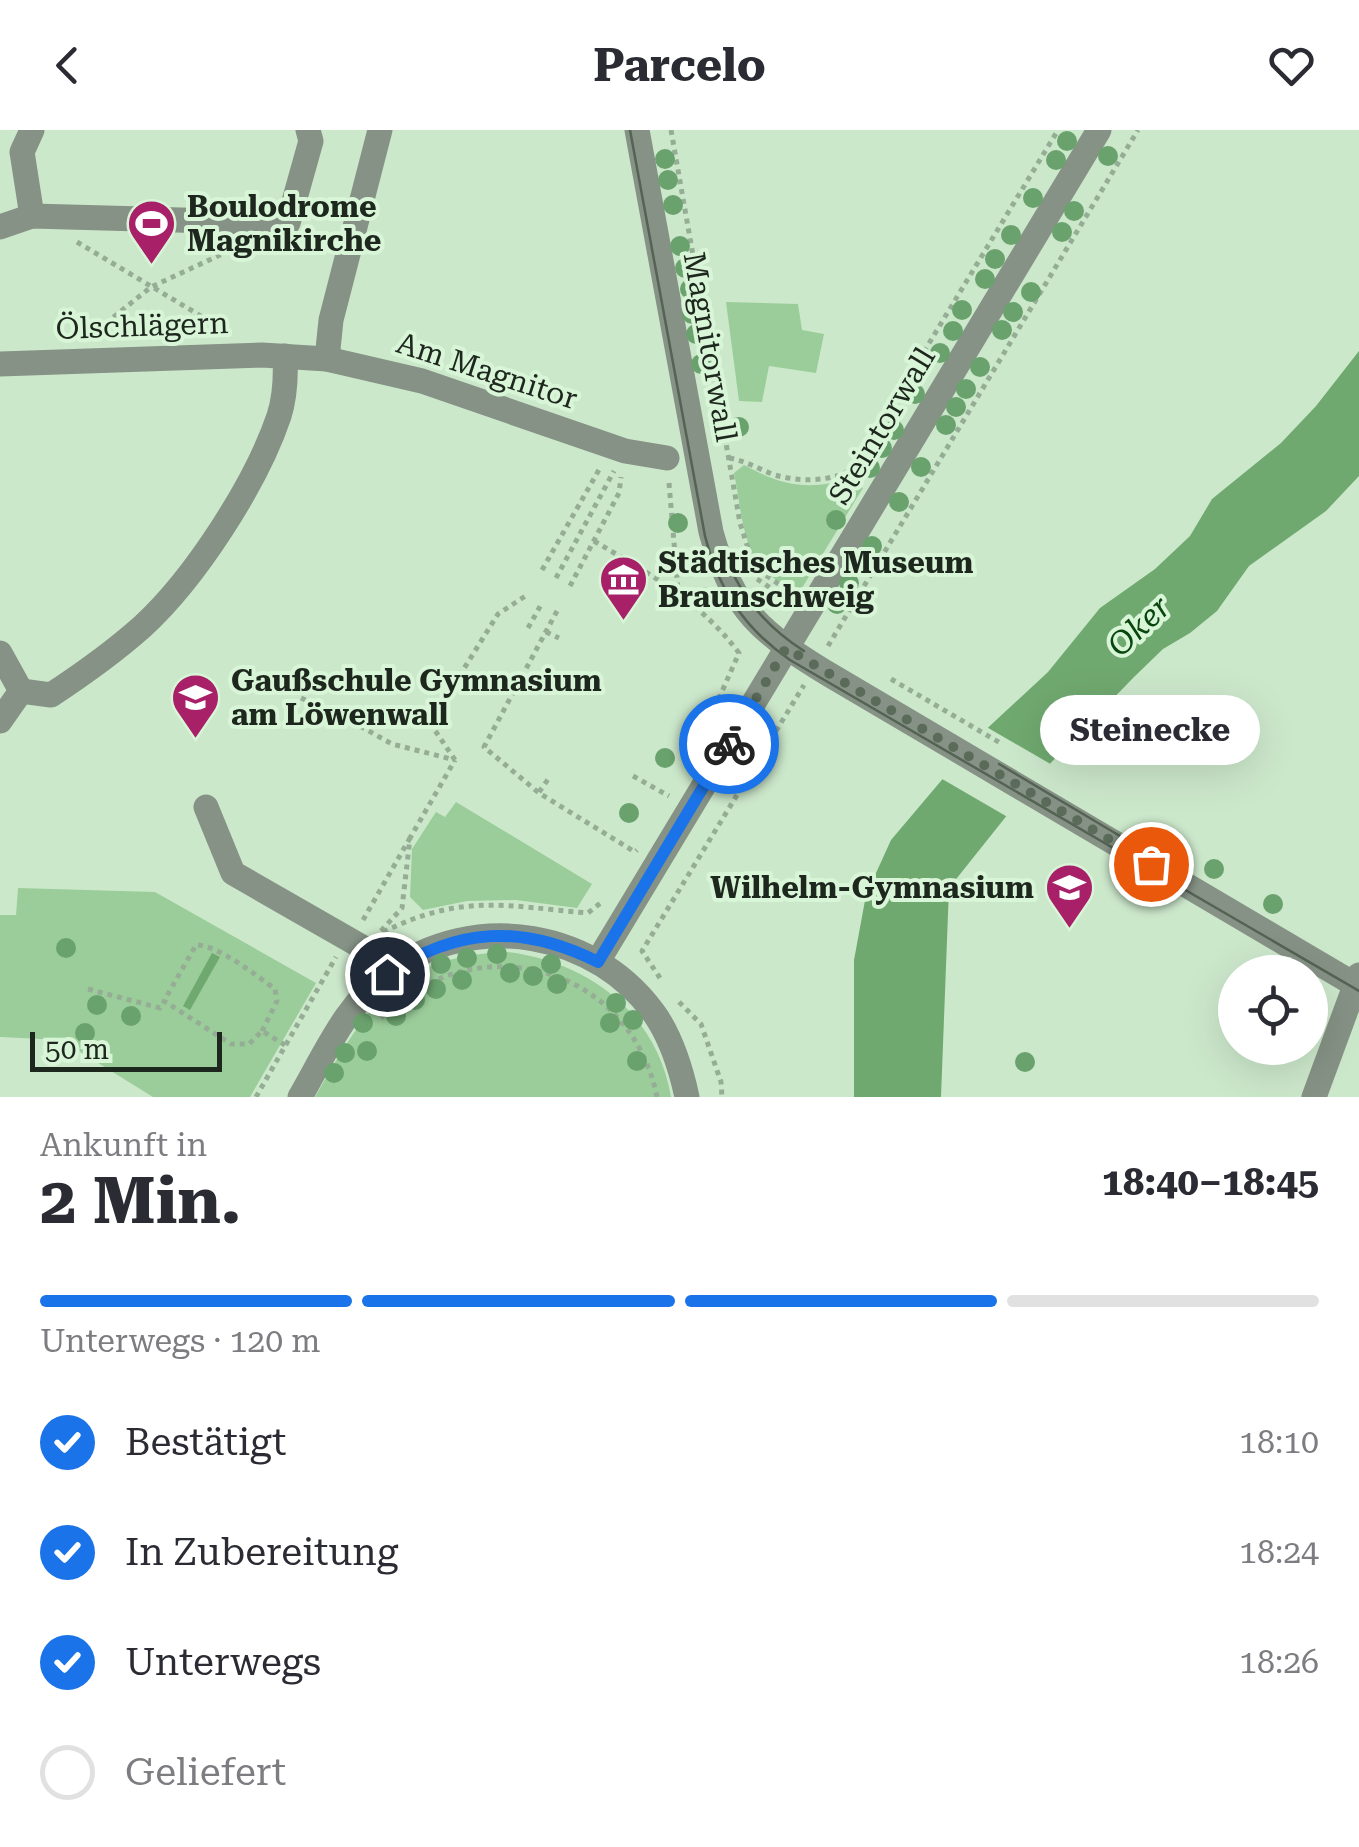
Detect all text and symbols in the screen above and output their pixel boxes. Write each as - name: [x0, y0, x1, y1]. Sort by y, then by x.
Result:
- icon: back: [40, 38, 95, 93]
- icon: heart: [1264, 38, 1319, 93]
- text: Parcelo: [593, 39, 766, 92]
- place label: Boulodrome Magnikirche: [187, 189, 381, 258]
- sports icon: Boulodrome Magnikirche: [126, 198, 178, 266]
- street label: Magnitorwall: [677, 249, 744, 444]
- street label: Ölschlägern: [55, 305, 229, 346]
- street label: Am Magnitor: [392, 325, 582, 416]
- street label: Steintorwall: [821, 341, 942, 510]
- place label: Städtisches Museum Braunschweig: [658, 545, 974, 614]
- museum icon: Städtisches Museum Braunschweig: [597, 554, 649, 622]
- water label: Oker: [1100, 588, 1178, 664]
- place label: Gaußschule Gymnasium am Löwenwall: [231, 663, 602, 732]
- school or university icon: Gaußschule Gymnasium am Löwenwall: [170, 672, 222, 740]
- courier: [679, 694, 779, 794]
- callout: Steinecke: [1041, 694, 1261, 764]
- text: Steinecke: [1070, 711, 1230, 749]
- icon: bike: [702, 717, 757, 772]
- pin: [1109, 822, 1194, 907]
- icon: bag: [1124, 837, 1179, 892]
- school or university icon: Wilhelm-Gymnasium: [1043, 862, 1095, 930]
- place label: Wilhelm-Gymnasium: [710, 870, 1034, 905]
- pin: [345, 932, 430, 1017]
- icon: home: [360, 947, 415, 1002]
- map controls: [1218, 955, 1328, 1065]
- button: locate: [1218, 955, 1328, 1065]
- scale bar: [30, 1027, 222, 1071]
- text: 50 m: [45, 1033, 109, 1066]
- text: Ankunft in: [40, 1126, 207, 1164]
- text: 18:40–18:45: [1102, 1160, 1319, 1204]
- text: 2 Min.: [40, 1163, 241, 1239]
- text: Unterwegs · 120 m: [40, 1322, 320, 1360]
- icon: check: [40, 1415, 95, 1470]
- text: Bestätigt: [125, 1420, 286, 1464]
- text: 18:10: [1239, 1423, 1319, 1461]
- icon: check: [40, 1525, 95, 1580]
- text: In Zubereitung: [125, 1530, 398, 1574]
- text: 18:24: [1239, 1533, 1319, 1571]
- icon: check: [40, 1635, 95, 1690]
- text: Unterwegs: [125, 1640, 321, 1684]
- text: 18:26: [1239, 1643, 1319, 1681]
- text: Geliefert: [125, 1750, 286, 1794]

